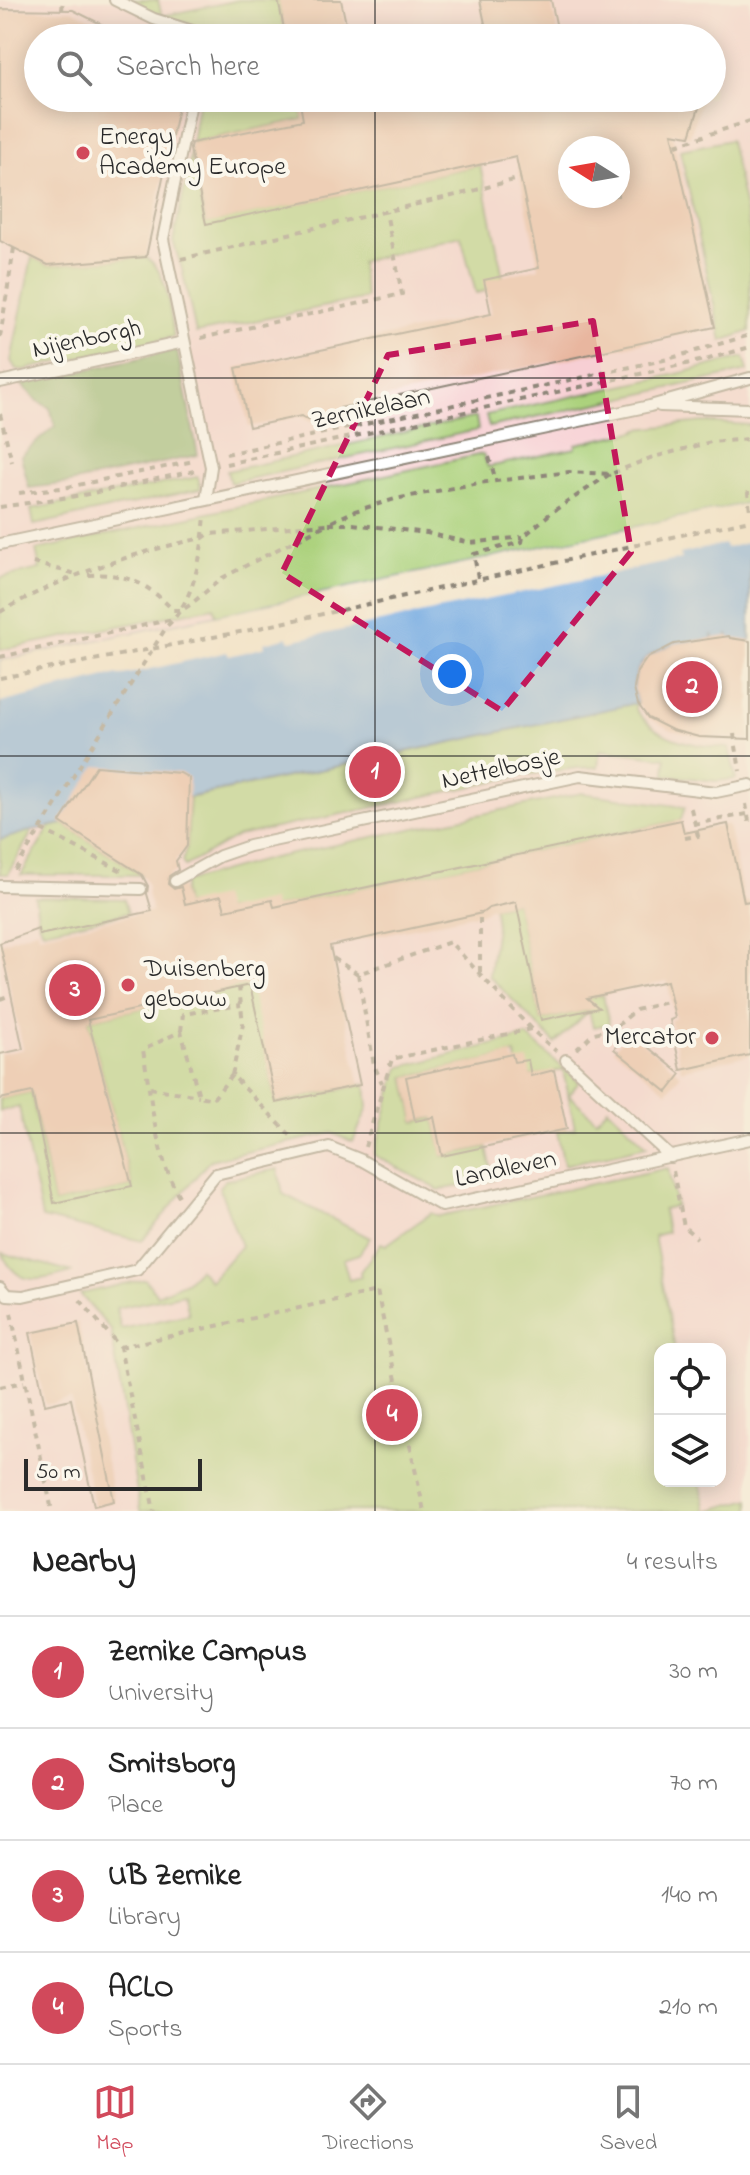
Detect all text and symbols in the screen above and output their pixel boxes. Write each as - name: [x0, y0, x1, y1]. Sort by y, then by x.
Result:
- search box: [24, 24, 726, 112]
- icon: search: [52, 46, 96, 90]
- text: Search here: [116, 46, 260, 90]
- place label: Energy Academy Europe: [99, 119, 286, 187]
- north arrow: [558, 136, 630, 208]
- marker: Energy Academy Europe: [74, 144, 92, 162]
- street label: Nijenborgh: [29, 310, 145, 370]
- street label: Zernikelaan: [308, 379, 434, 441]
- your location: [432, 654, 472, 694]
- pin: 2: [666, 657, 718, 717]
- street label: Nettelbosje: [438, 739, 564, 801]
- pin: 1: [349, 742, 401, 802]
- place label: Duisenberg gebouw: [143, 951, 265, 1019]
- pin: 3: [49, 960, 101, 1020]
- marker: Duisenberg gebouw: [119, 976, 137, 994]
- place label: Mercator: [605, 1019, 697, 1057]
- marker: Mercator: [703, 1029, 721, 1047]
- street label: Landleven: [452, 1141, 560, 1199]
- map controls: [654, 1343, 726, 1487]
- button: locate: [654, 1343, 726, 1415]
- pin: 4: [366, 1385, 418, 1445]
- button: layers: [654, 1415, 726, 1487]
- scale bar: [24, 1455, 202, 1491]
- text: 50 m: [36, 1457, 81, 1489]
- text: Nearby: [32, 1538, 136, 1588]
- text: 4 results: [627, 1544, 718, 1582]
- text: Zernike Campus: [108, 1631, 307, 1675]
- text: 1: [54, 1653, 62, 1691]
- text: 30 m: [669, 1653, 718, 1691]
- text: University: [108, 1675, 214, 1713]
- text: Smitsborg: [108, 1743, 236, 1787]
- text: 2: [52, 1765, 64, 1803]
- text: 70 m: [669, 1765, 718, 1803]
- text: Place: [108, 1787, 163, 1825]
- text: UB Zernike: [108, 1855, 241, 1899]
- text: 3: [53, 1877, 63, 1915]
- text: 140 m: [661, 1877, 718, 1915]
- text: Library: [108, 1899, 181, 1937]
- text: ACLO: [108, 1967, 174, 2011]
- text: 4: [53, 1989, 63, 2027]
- text: 210 m: [659, 1989, 718, 2027]
- text: Sports: [108, 2011, 182, 2049]
- tab: Map: [93, 2080, 137, 2160]
- tab: Directions: [323, 2080, 414, 2160]
- tab: Saved: [600, 2080, 657, 2160]

